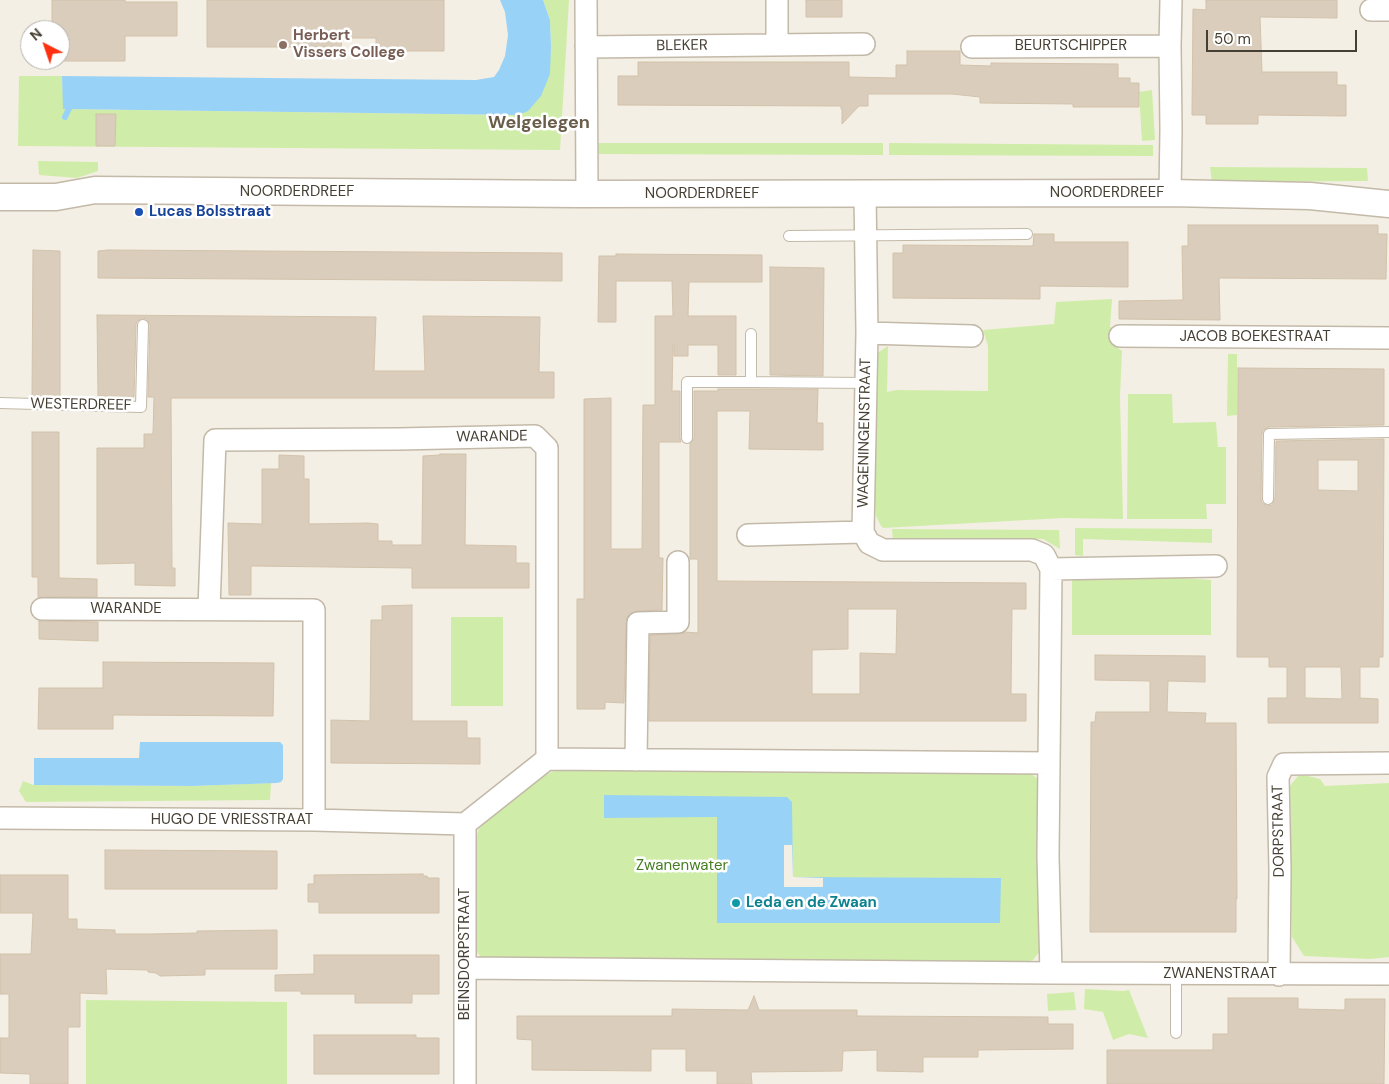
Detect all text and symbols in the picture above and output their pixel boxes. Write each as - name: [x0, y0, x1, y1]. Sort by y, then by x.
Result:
- north arrow: [20, 20, 70, 70]
- scale bar: [1209, 20, 1360, 52]
- text: N: [26, 24, 46, 45]
- place label: Herbert Vissers College: [293, 27, 405, 62]
- text: 50 m: [1214, 29, 1251, 49]
- street label: BLEKER: [656, 37, 708, 55]
- street label: BEURTSCHIPPER: [1015, 37, 1127, 55]
- marker: Herbert Vissers College: [277, 39, 289, 51]
- district label: Welgelegen: [488, 112, 590, 134]
- street label: NOORDERDREEF: [240, 183, 354, 201]
- street label: NOORDERDREEF: [1050, 184, 1164, 202]
- street label: NOORDERDREEF: [645, 185, 759, 203]
- place label: Lucas Bolsstraat: [149, 203, 271, 221]
- marker: Lucas Bolsstraat: [133, 206, 145, 218]
- street label: JACOB BOEKESTRAAT: [1179, 328, 1331, 346]
- street label: WAGENINGENSTRAAT: [855, 358, 875, 508]
- street label: WESTERDREEF: [30, 395, 132, 415]
- street label: WARANDE: [456, 427, 528, 447]
- street label: WARANDE: [90, 600, 162, 618]
- street label: DORPSTRAAT: [1269, 785, 1289, 877]
- street label: HUGO DE VRIESSTRAAT: [151, 811, 313, 829]
- park label: Zwanenwater: [636, 857, 728, 875]
- street label: BEINSDORPSTRAAT: [456, 888, 474, 1020]
- place label: Leda en de Zwaan: [746, 894, 877, 912]
- marker: Leda en de Zwaan: [730, 897, 742, 909]
- street label: ZWANENSTRAAT: [1163, 965, 1277, 983]

